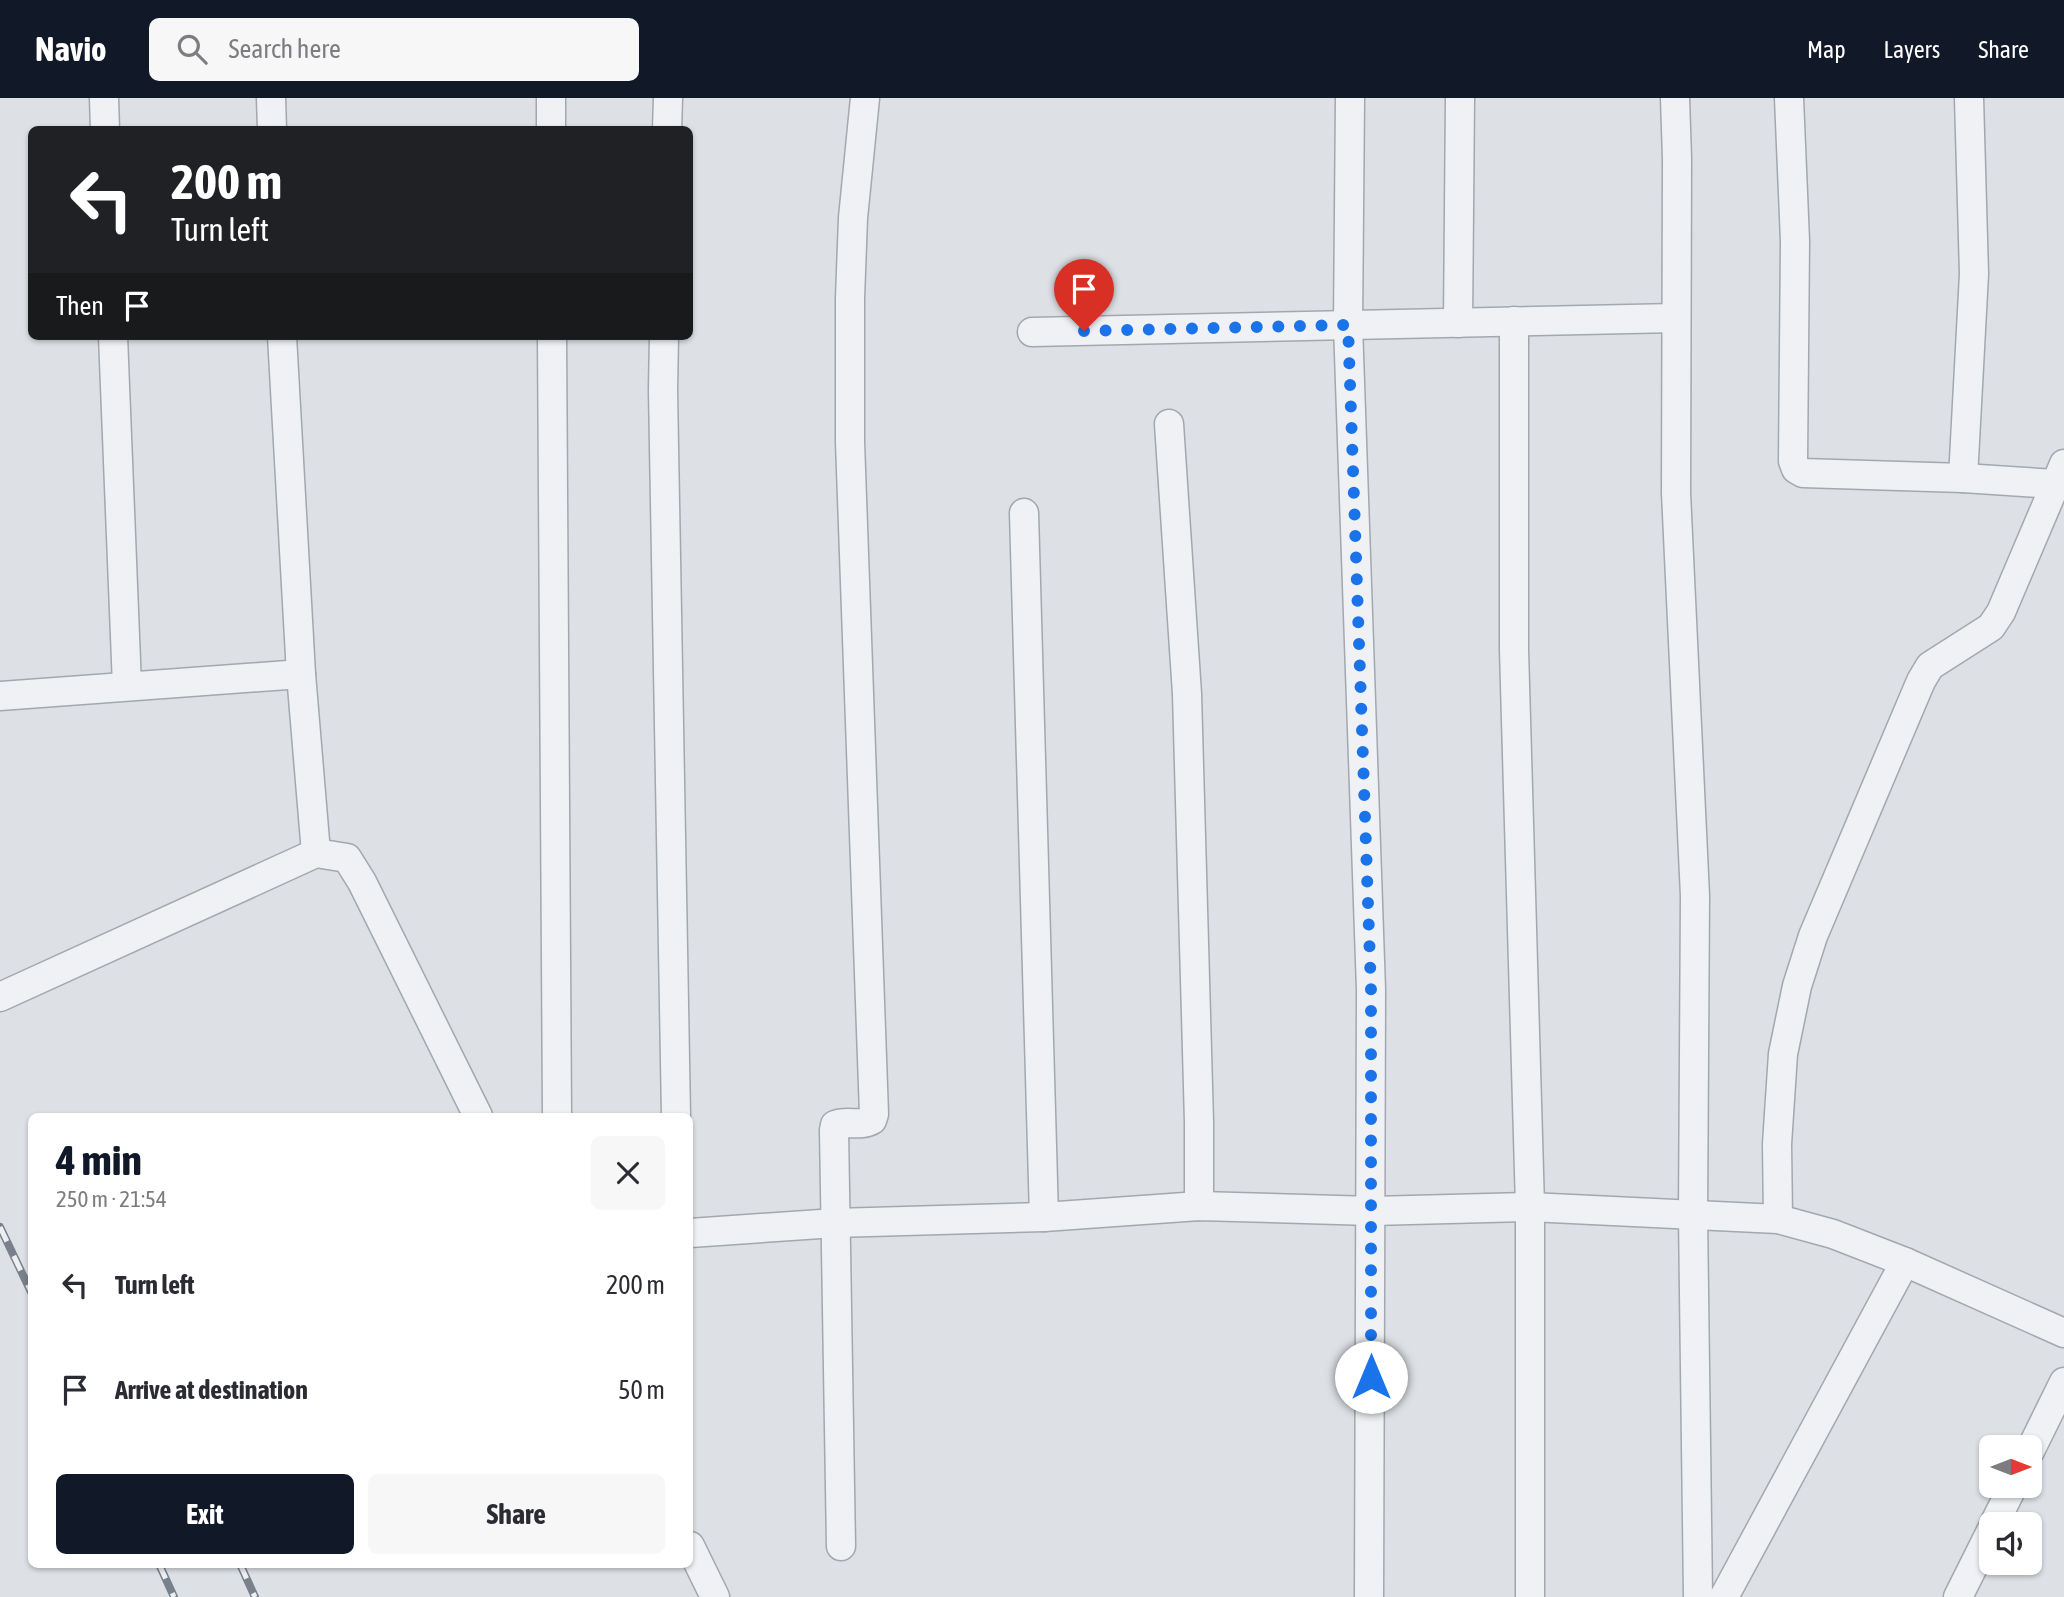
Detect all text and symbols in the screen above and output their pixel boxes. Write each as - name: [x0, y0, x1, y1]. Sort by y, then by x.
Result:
- search box: [149, 18, 639, 81]
- text: Navio: [35, 30, 107, 68]
- icon: search: [173, 30, 211, 68]
- text: Search here: [229, 34, 341, 64]
- text: Map: [1807, 36, 1846, 63]
- text: Layers: [1884, 36, 1940, 63]
- text: Share: [1978, 36, 2029, 63]
- text: 200 m: [171, 153, 282, 209]
- icon: left: [56, 154, 147, 245]
- text: Turn left: [171, 211, 269, 248]
- pin: [1054, 259, 1114, 331]
- icon: arrive: [1065, 270, 1103, 308]
- icon: arrive: [118, 287, 156, 325]
- text: Then: [56, 291, 104, 321]
- text: 4 min: [56, 1136, 142, 1184]
- button: close: [591, 1136, 665, 1210]
- text: 250 m · 21:54: [56, 1186, 167, 1212]
- icon: left: [56, 1266, 94, 1304]
- text: Turn left: [115, 1270, 195, 1300]
- text: 200 m: [606, 1270, 665, 1300]
- position arrow: [1334, 1340, 1408, 1414]
- icon: arrive: [56, 1371, 94, 1409]
- text: Arrive at destination: [115, 1375, 308, 1405]
- text: 50 m: [618, 1375, 665, 1405]
- north arrow: [1979, 1435, 2042, 1498]
- map controls: [1979, 1435, 2042, 1575]
- button: Exit: [56, 1474, 354, 1554]
- button: Share: [368, 1474, 665, 1554]
- button: sound: [1979, 1512, 2042, 1575]

